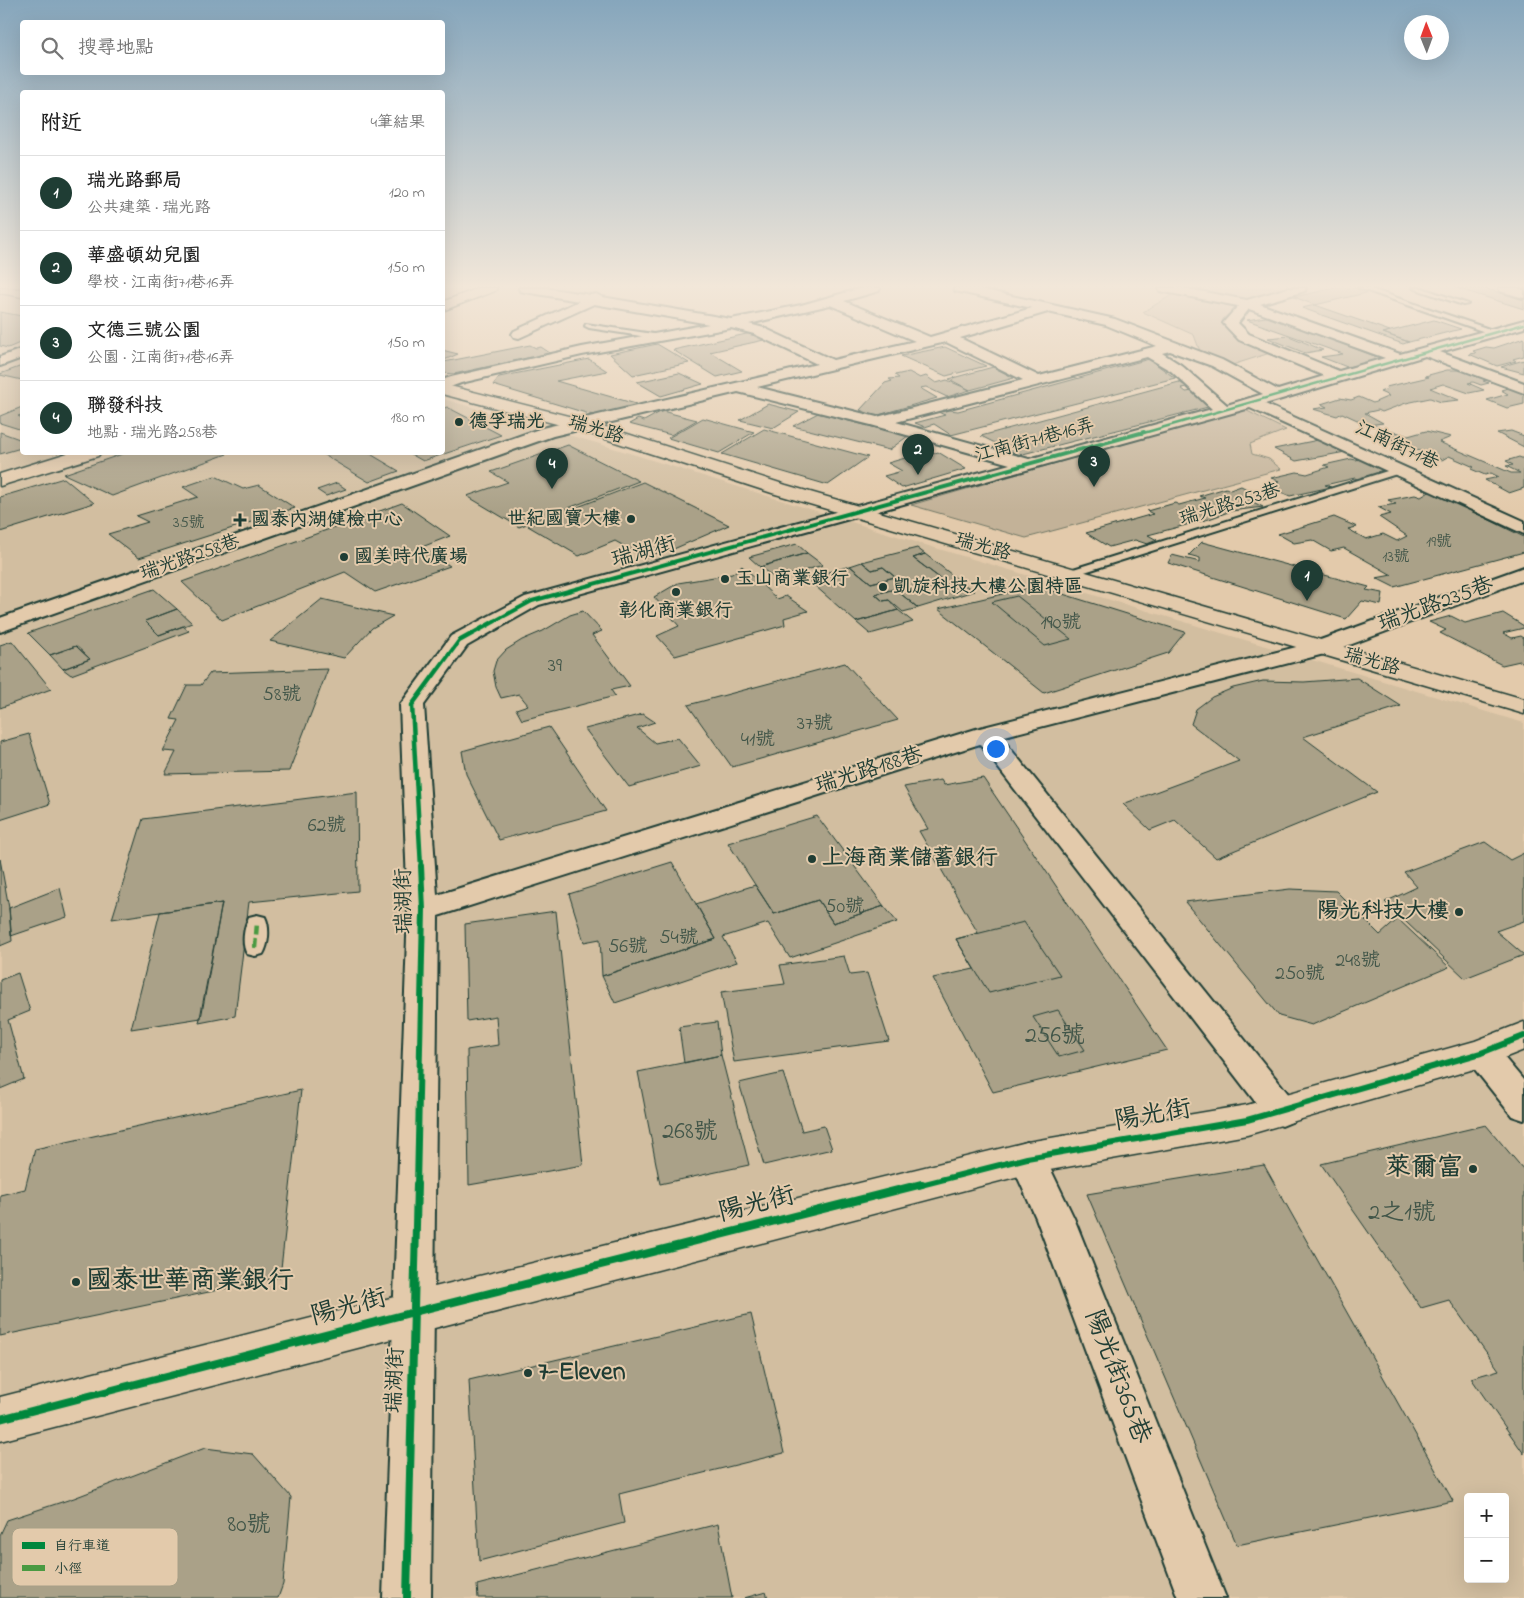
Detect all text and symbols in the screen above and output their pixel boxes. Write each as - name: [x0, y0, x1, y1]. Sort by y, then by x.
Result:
- north arrow: [1404, 15, 1449, 60]
- search box: [20, 20, 445, 75]
- icon: search: [38, 34, 66, 62]
- text: 搜尋地點: [78, 35, 154, 62]
- text: 附近: [40, 109, 82, 139]
- text: 4筆結果: [370, 111, 425, 135]
- text: 瑞光路郵局: [87, 168, 182, 195]
- text: 1: [53, 181, 59, 205]
- text: 120 m: [389, 181, 425, 205]
- text: 公共建築 · 瑞光路: [87, 196, 210, 220]
- text: 華盛頓幼兒園: [87, 243, 201, 270]
- text: 2: [52, 256, 60, 280]
- text: 150 m: [387, 256, 425, 280]
- text: 學校 · 江南街71巷16弄: [87, 271, 234, 295]
- text: 文德三號公園: [87, 318, 201, 345]
- text: 3: [53, 331, 59, 355]
- text: 150 m: [387, 331, 425, 355]
- text: 公園 · 江南街71巷16弄: [87, 346, 234, 370]
- text: 聯發科技: [87, 393, 163, 420]
- text: 4: [53, 406, 59, 430]
- text: 180 m: [391, 406, 425, 430]
- place label: 德孚瑞光: [469, 409, 545, 436]
- street label: 瑞光路: [565, 409, 627, 451]
- street label: 江南街71巷16弄: [972, 412, 1098, 470]
- street label: 江南街71巷: [1351, 415, 1443, 477]
- marker: 德孚瑞光: [453, 416, 465, 428]
- text: 地點 · 瑞光路258巷: [87, 421, 218, 445]
- pin: 2: [902, 434, 934, 475]
- pin: 3: [1078, 446, 1110, 487]
- pin: 4: [536, 448, 568, 489]
- street label: 瑞光路253巷: [1176, 477, 1284, 533]
- place label: 世紀國寶大樓: [507, 506, 621, 533]
- place label: 國泰內湖健檢中心: [251, 507, 403, 534]
- house number: 35號: [173, 511, 205, 535]
- marker: 國泰內湖健檢中心: [233, 513, 247, 527]
- marker: 世紀國寶大樓: [625, 513, 637, 525]
- street label: 瑞光路: [952, 526, 1014, 568]
- street label: 瑞光路258巷: [137, 528, 243, 588]
- street label: 瑞湖街: [608, 529, 680, 577]
- house number: 19號: [1426, 530, 1452, 554]
- place label: 國美時代廣場: [354, 544, 468, 571]
- house number: 13號: [1382, 545, 1410, 569]
- marker: 國美時代廣場: [338, 551, 350, 563]
- pin: 1: [1291, 560, 1323, 601]
- place label: 玉山商業銀行: [735, 566, 849, 593]
- street label: 瑞光路235巷: [1374, 569, 1498, 641]
- marker: 玉山商業銀行: [719, 573, 731, 585]
- place label: 凱旋科技大樓公園特區: [893, 574, 1083, 601]
- marker: 凱旋科技大樓公園特區: [877, 581, 889, 593]
- marker: 彰化商業銀行: [670, 586, 682, 598]
- place label: 彰化商業銀行: [619, 598, 733, 625]
- house number: 190號: [1040, 609, 1082, 638]
- street label: 瑞光路: [1341, 641, 1403, 683]
- house number: 39: [548, 652, 562, 681]
- house number: 58號: [263, 681, 301, 710]
- house number: 37號: [797, 710, 833, 739]
- house number: 41號: [741, 726, 775, 755]
- your location: [983, 736, 1009, 762]
- street label: 瑞光路188巷: [811, 739, 927, 803]
- house number: 62號: [308, 812, 346, 841]
- place label: 上海商業儲蓄銀行: [822, 843, 998, 875]
- marker: 上海商業儲蓄銀行: [806, 853, 818, 865]
- street label: 瑞湖街: [388, 868, 422, 934]
- house number: 50號: [825, 893, 865, 922]
- place label: 陽光科技大樓: [1317, 896, 1449, 928]
- marker: 陽光科技大樓: [1453, 906, 1465, 918]
- house number: 54號: [659, 924, 699, 953]
- house number: 56號: [608, 933, 648, 962]
- house number: 248號: [1335, 947, 1381, 976]
- house number: 250號: [1275, 960, 1325, 989]
- house number: 256號: [1025, 1019, 1085, 1054]
- street label: 陽光街: [1111, 1091, 1195, 1141]
- house number: 268號: [662, 1115, 718, 1150]
- place label: 萊爾富: [1385, 1150, 1463, 1188]
- marker: 萊爾富: [1467, 1163, 1479, 1175]
- street label: 陽光街: [715, 1177, 799, 1233]
- house number: 2之1號: [1368, 1196, 1436, 1231]
- place label: 國泰世華商業銀行: [86, 1263, 294, 1301]
- marker: 國泰世華商業銀行: [70, 1276, 82, 1288]
- street label: 陽光街: [306, 1280, 392, 1336]
- street label: 陽光街365巷: [1074, 1304, 1160, 1450]
- street label: 瑞湖街: [379, 1346, 413, 1414]
- place label: 7-Eleven: [538, 1354, 626, 1392]
- marker: 7-Eleven: [522, 1367, 534, 1379]
- map controls: [1464, 1493, 1509, 1583]
- button: +: [1464, 1493, 1509, 1538]
- house number: 80號: [227, 1508, 271, 1543]
- legend: [12, 1528, 178, 1586]
- text: 自行車道: [54, 1536, 110, 1557]
- button: −: [1464, 1538, 1509, 1583]
- text: 小徑: [54, 1559, 82, 1580]

